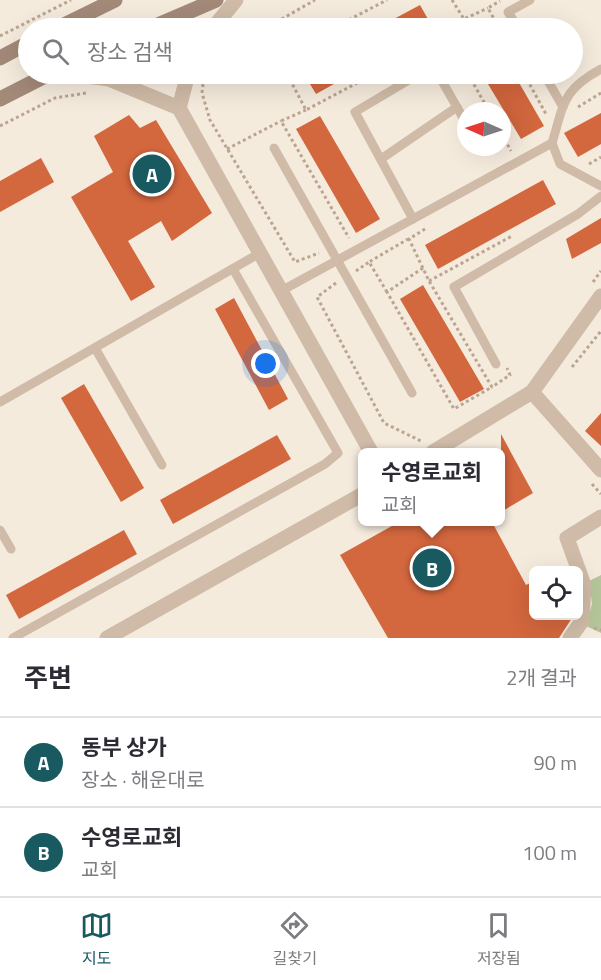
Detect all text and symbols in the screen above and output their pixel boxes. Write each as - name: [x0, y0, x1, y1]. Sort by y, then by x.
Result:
- search box: [18, 18, 583, 84]
- icon: search: [39, 35, 72, 68]
- text: 장소 검색: [87, 35, 173, 69]
- north arrow: [457, 102, 511, 156]
- pin: A: [132, 152, 172, 196]
- your location: [251, 349, 280, 378]
- popup: [358, 448, 505, 526]
- text: 수영로교회: [381, 455, 482, 489]
- text: 교회: [381, 489, 418, 520]
- pin: B: [412, 546, 452, 590]
- map controls: [529, 566, 583, 620]
- button: locate: [529, 566, 583, 620]
- text: 주변: [24, 658, 72, 697]
- text: 2개 결과: [506, 662, 577, 693]
- text: 동부 상가: [81, 730, 167, 764]
- text: A: [37, 747, 50, 778]
- text: 90 m: [533, 747, 577, 778]
- text: 장소 · 해운대로: [81, 764, 205, 795]
- text: 수영로교회: [81, 820, 182, 854]
- text: B: [37, 837, 50, 868]
- text: 100 m: [522, 837, 577, 868]
- text: 교회: [81, 854, 118, 885]
- tab: 지도: [80, 909, 113, 970]
- tab: 길찾기: [273, 909, 317, 970]
- tab: 저장됨: [477, 909, 521, 970]

